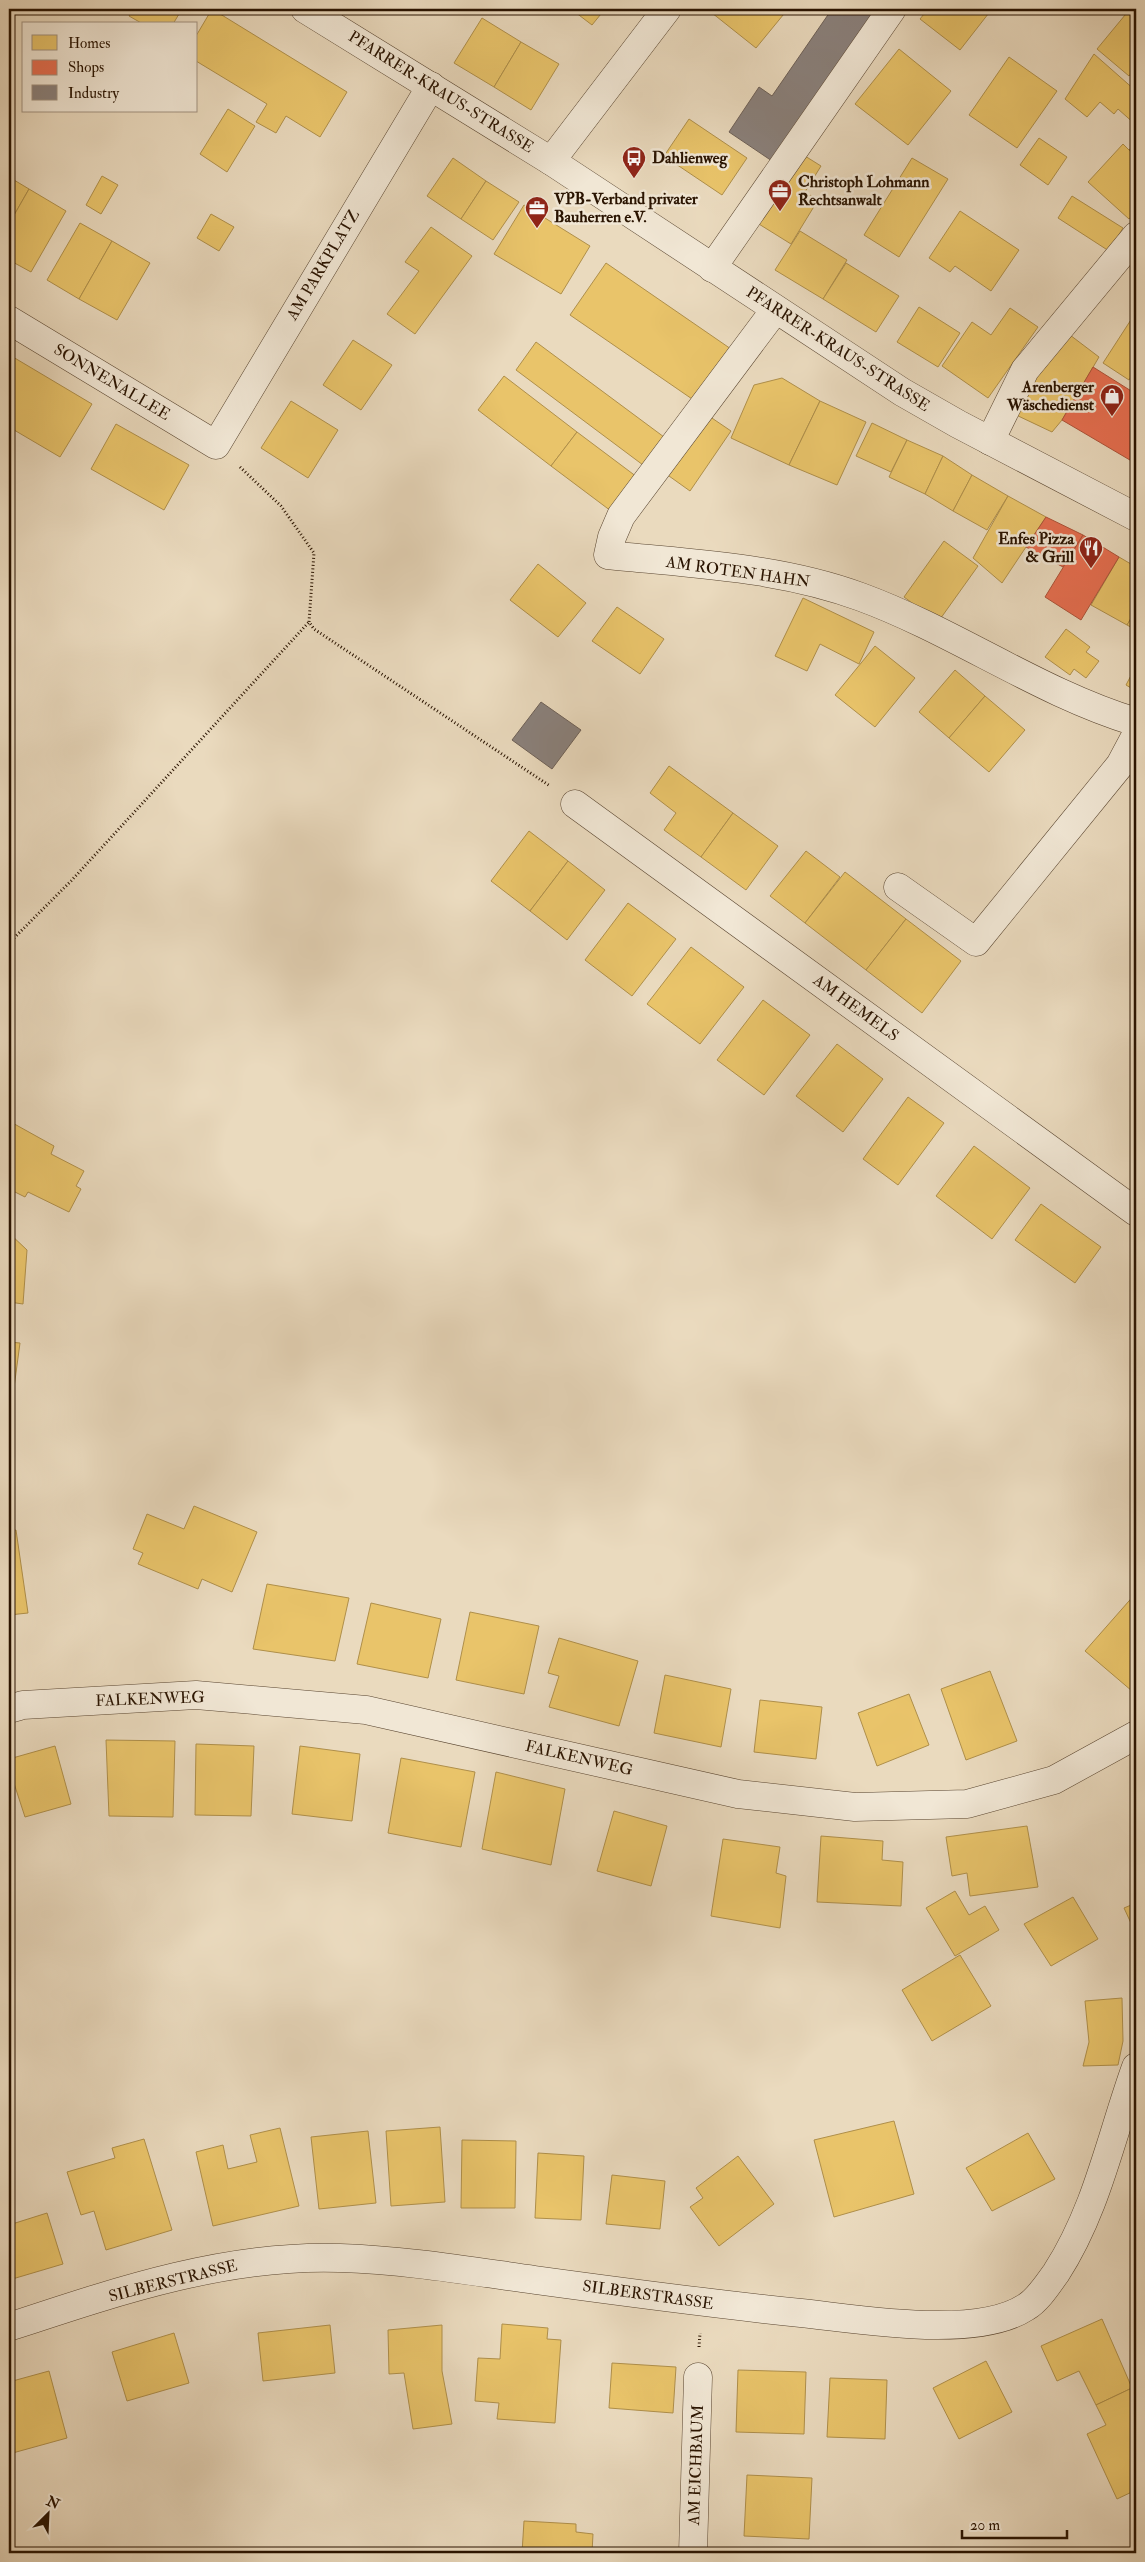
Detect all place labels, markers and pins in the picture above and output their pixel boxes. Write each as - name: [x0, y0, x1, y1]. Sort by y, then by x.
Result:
- bus stop icon: Dahlienweg: [621, 145, 647, 179]
- place label: Dahlienweg: [652, 148, 728, 169]
- place label: Christoph Lohmann Rechtsanwalt: [798, 172, 930, 210]
- office icon: Christoph Lohmann Rechtsanwalt: [767, 178, 793, 212]
- place label: VPB-Verband privater Bauherren e.V.: [553, 189, 699, 227]
- office icon: VPB-Verband privater Bauherren e.V.: [524, 195, 550, 229]
- place label: Arenberger Wäschedienst: [1006, 377, 1095, 415]
- shop icon: Arenberger Wäschedienst: [1099, 383, 1125, 417]
- place label: Enfes Pizza & Grill: [998, 529, 1075, 567]
- restaurant icon: Enfes Pizza & Grill: [1078, 535, 1104, 569]

